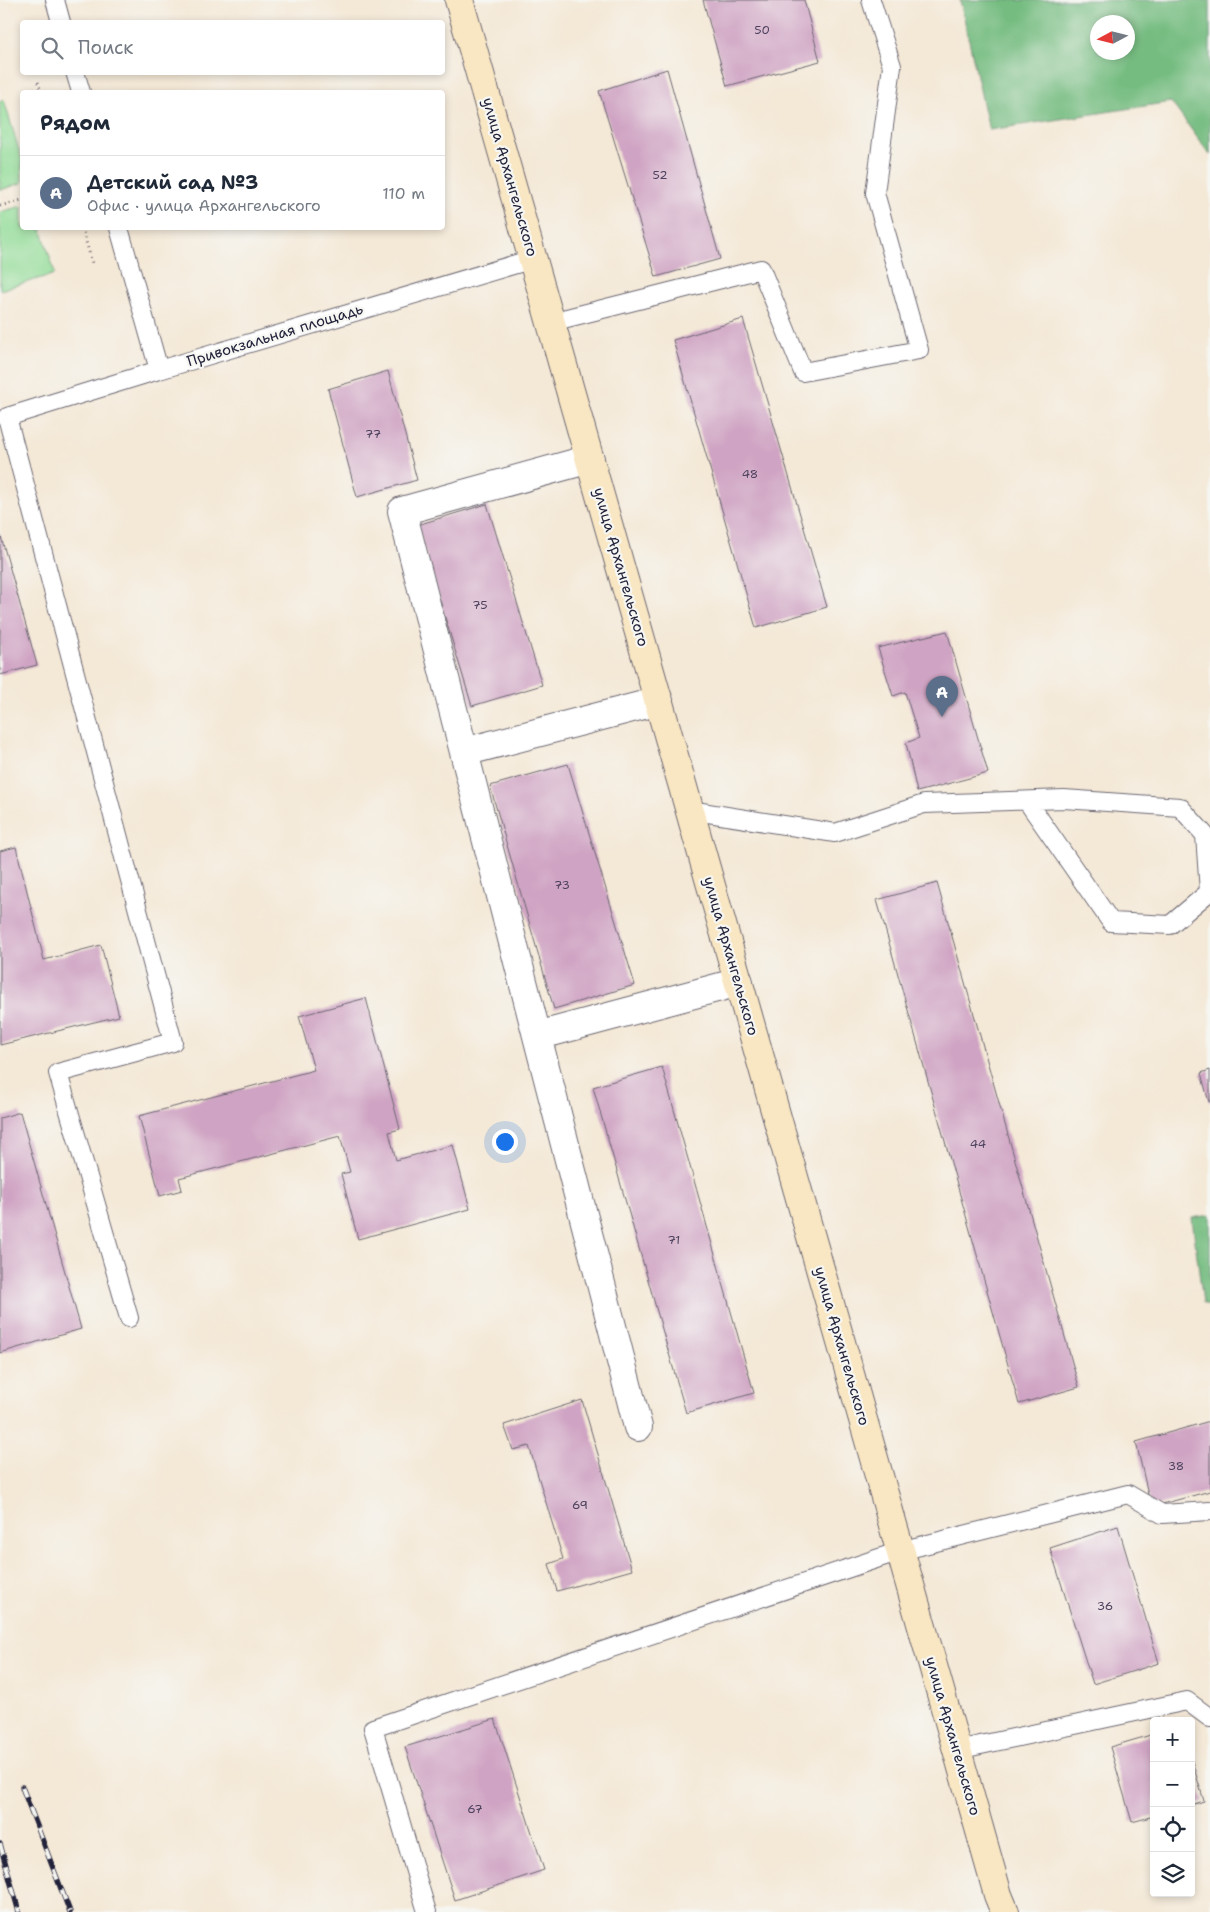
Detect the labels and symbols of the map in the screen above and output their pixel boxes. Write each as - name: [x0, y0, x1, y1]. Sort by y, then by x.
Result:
- north arrow: [1090, 15, 1135, 60]
- house number: 50: [754, 22, 770, 38]
- street label: улица Архангельского: [478, 95, 542, 259]
- house number: 52: [652, 167, 668, 183]
- street label: Привокзальная площадь: [184, 299, 366, 371]
- house number: 77: [365, 426, 381, 442]
- house number: 48: [742, 466, 758, 482]
- street label: улица Архангельского: [589, 485, 653, 649]
- house number: 75: [472, 597, 488, 613]
- pin: A: [926, 676, 958, 717]
- street label: улица Архангельского: [699, 874, 763, 1038]
- house number: 73: [554, 877, 570, 893]
- your location: [492, 1129, 518, 1155]
- house number: 44: [970, 1136, 986, 1152]
- house number: 71: [668, 1232, 680, 1248]
- street label: улица Архангельского: [810, 1264, 874, 1428]
- house number: 38: [1168, 1458, 1184, 1474]
- house number: 69: [572, 1497, 588, 1513]
- house number: 36: [1097, 1598, 1113, 1614]
- street label: улица Архангельского: [921, 1654, 985, 1818]
- house number: 67: [467, 1801, 483, 1817]

